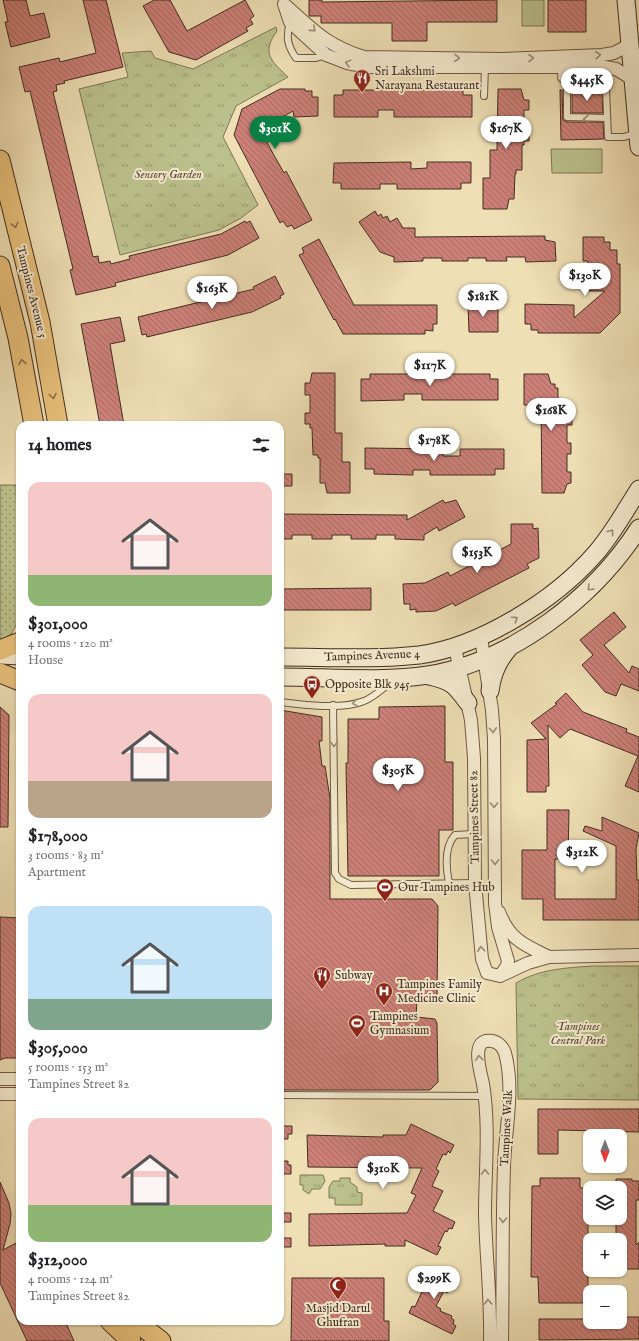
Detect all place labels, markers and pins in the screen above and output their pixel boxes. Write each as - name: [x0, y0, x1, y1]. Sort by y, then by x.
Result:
- place label: Sri Lakshmi Narayana Restaurant: [375, 64, 479, 93]
- restaurant icon: Sri Lakshmi Narayana Restaurant: [352, 68, 372, 93]
- pin: $445K: [559, 68, 615, 102]
- pin: $301K: [247, 116, 303, 150]
- pin: $167K: [478, 116, 534, 150]
- pin: $130K: [557, 263, 613, 297]
- pin: $163K: [184, 276, 240, 310]
- pin: $181K: [455, 284, 511, 318]
- pin: $117K: [402, 353, 458, 387]
- pin: $168K: [523, 398, 579, 432]
- pin: $178K: [406, 428, 462, 462]
- pin: $153K: [449, 540, 505, 574]
- bus stop icon: Opposite Blk 945: [302, 674, 322, 699]
- place label: Opposite Blk 945: [325, 677, 410, 693]
- pin: $305K: [370, 758, 426, 792]
- pin: $312K: [554, 840, 610, 874]
- sports icon: Our Tampines Hub: [375, 877, 395, 902]
- place label: Our Tampines Hub: [398, 880, 495, 896]
- restaurant icon: Subway: [312, 965, 332, 990]
- place label: Subway: [335, 968, 373, 983]
- place label: Tampines Family Medicine Clinic: [397, 977, 482, 1006]
- hospital icon: Tampines Family Medicine Clinic: [374, 981, 394, 1006]
- place label: Tampines Gymnasium: [370, 1009, 429, 1038]
- sports icon: Tampines Gymnasium: [347, 1013, 367, 1038]
- pin: $310K: [355, 1156, 411, 1190]
- pin: $299K: [406, 1266, 462, 1300]
- mosque icon: Masjid Darul Ghufran: [328, 1275, 348, 1300]
- place label: Masjid Darul Ghufran: [306, 1301, 371, 1330]

